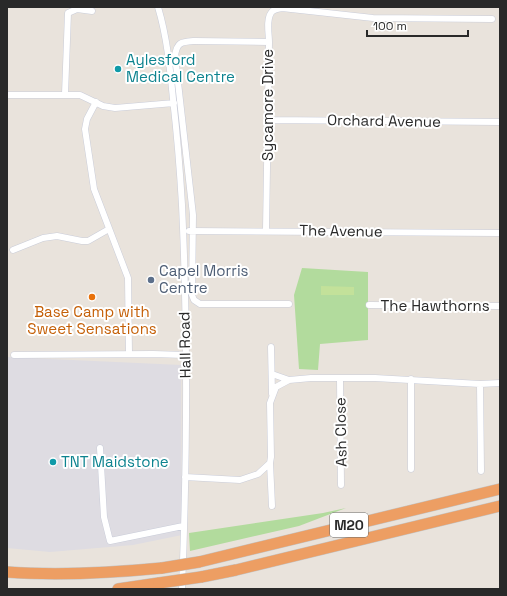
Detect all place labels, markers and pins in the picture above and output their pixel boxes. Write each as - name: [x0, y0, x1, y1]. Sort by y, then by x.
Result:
- place label: Aylesford Medical Centre: [126, 50, 235, 86]
- marker: Aylesford Medical Centre: [113, 64, 123, 74]
- place label: Capel Morris Centre: [159, 261, 249, 297]
- marker: Capel Morris Centre: [146, 275, 156, 285]
- marker: Base Camp with Sweet Sensations: [87, 292, 97, 302]
- place label: Base Camp with Sweet Sensations: [27, 302, 157, 338]
- place label: TNT Maidstone: [61, 452, 169, 471]
- marker: TNT Maidstone: [48, 457, 58, 467]

